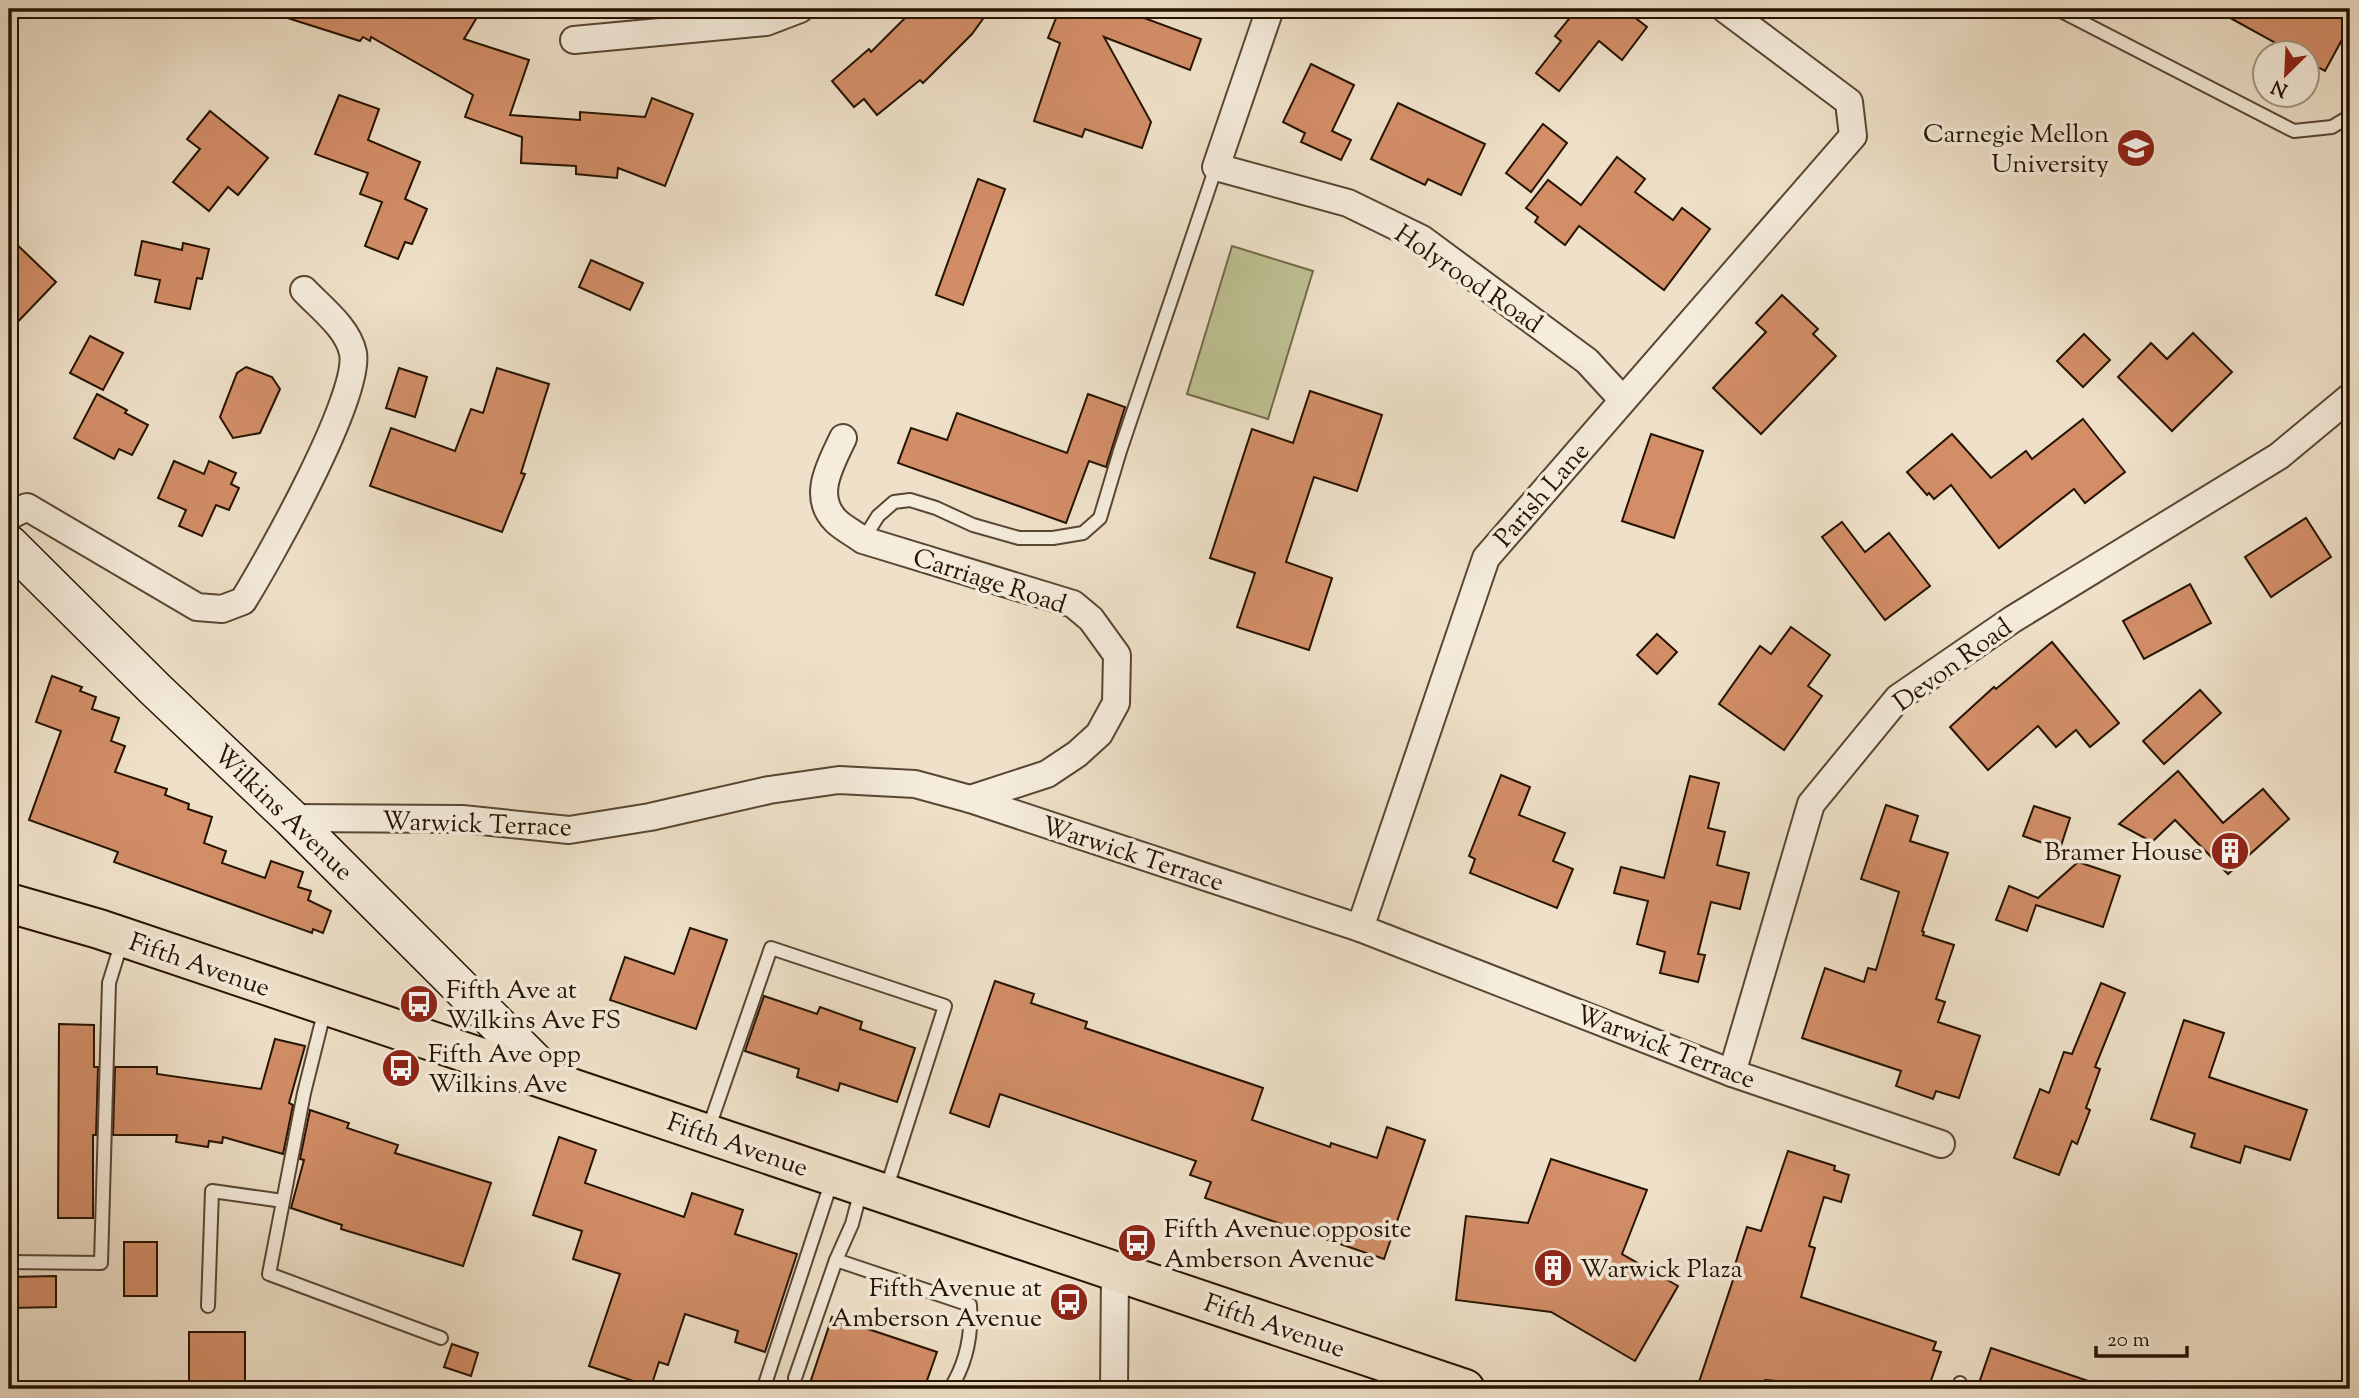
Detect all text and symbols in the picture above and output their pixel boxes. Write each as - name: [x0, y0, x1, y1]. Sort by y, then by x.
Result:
- north arrow: [2250, 38, 2320, 108]
- text: N: [2268, 72, 2293, 103]
- place label: Carnegie Mellon University: [1923, 117, 2109, 184]
- school or university icon: Carnegie Mellon University: [2115, 127, 2157, 169]
- street label: Holyrood Road: [1386, 217, 1549, 344]
- street label: Parish Lane: [1487, 435, 1599, 556]
- street label: Carriage Road: [908, 540, 1071, 625]
- street label: Devon Road: [1886, 610, 2021, 722]
- street label: Wilkins Avenue: [204, 737, 361, 890]
- street label: Warwick Terrace: [381, 804, 572, 847]
- street label: Warwick Terrace: [1036, 808, 1228, 902]
- building icon: Bramer House: [2209, 830, 2251, 872]
- place label: Bramer House: [2044, 835, 2203, 872]
- street label: Fifth Avenue: [124, 925, 275, 1008]
- place label: Fifth Ave at Wilkins Ave FS: [446, 973, 621, 1040]
- bus stop icon: Fifth Ave at Wilkins Ave FS: [398, 983, 440, 1025]
- street label: Warwick Terrace: [1570, 997, 1760, 1100]
- place label: Fifth Ave opp Wilkins Ave: [428, 1037, 581, 1104]
- bus stop icon: Fifth Ave opp Wilkins Ave: [380, 1047, 422, 1089]
- street label: Fifth Avenue: [662, 1105, 813, 1188]
- place label: Fifth Avenue opposite Amberson Avenue: [1164, 1212, 1412, 1279]
- bus stop icon: Fifth Avenue opposite Amberson Avenue: [1116, 1222, 1158, 1264]
- building icon: Warwick Plaza: [1532, 1247, 1574, 1289]
- place label: Warwick Plaza: [1580, 1252, 1742, 1289]
- place label: Fifth Avenue at Amberson Avenue: [831, 1271, 1042, 1338]
- bus stop icon: Fifth Avenue at Amberson Avenue: [1048, 1281, 1090, 1323]
- street label: Fifth Avenue: [1199, 1286, 1350, 1369]
- scale bar: [2096, 1314, 2188, 1358]
- text: 20 m: [2107, 1326, 2150, 1356]

